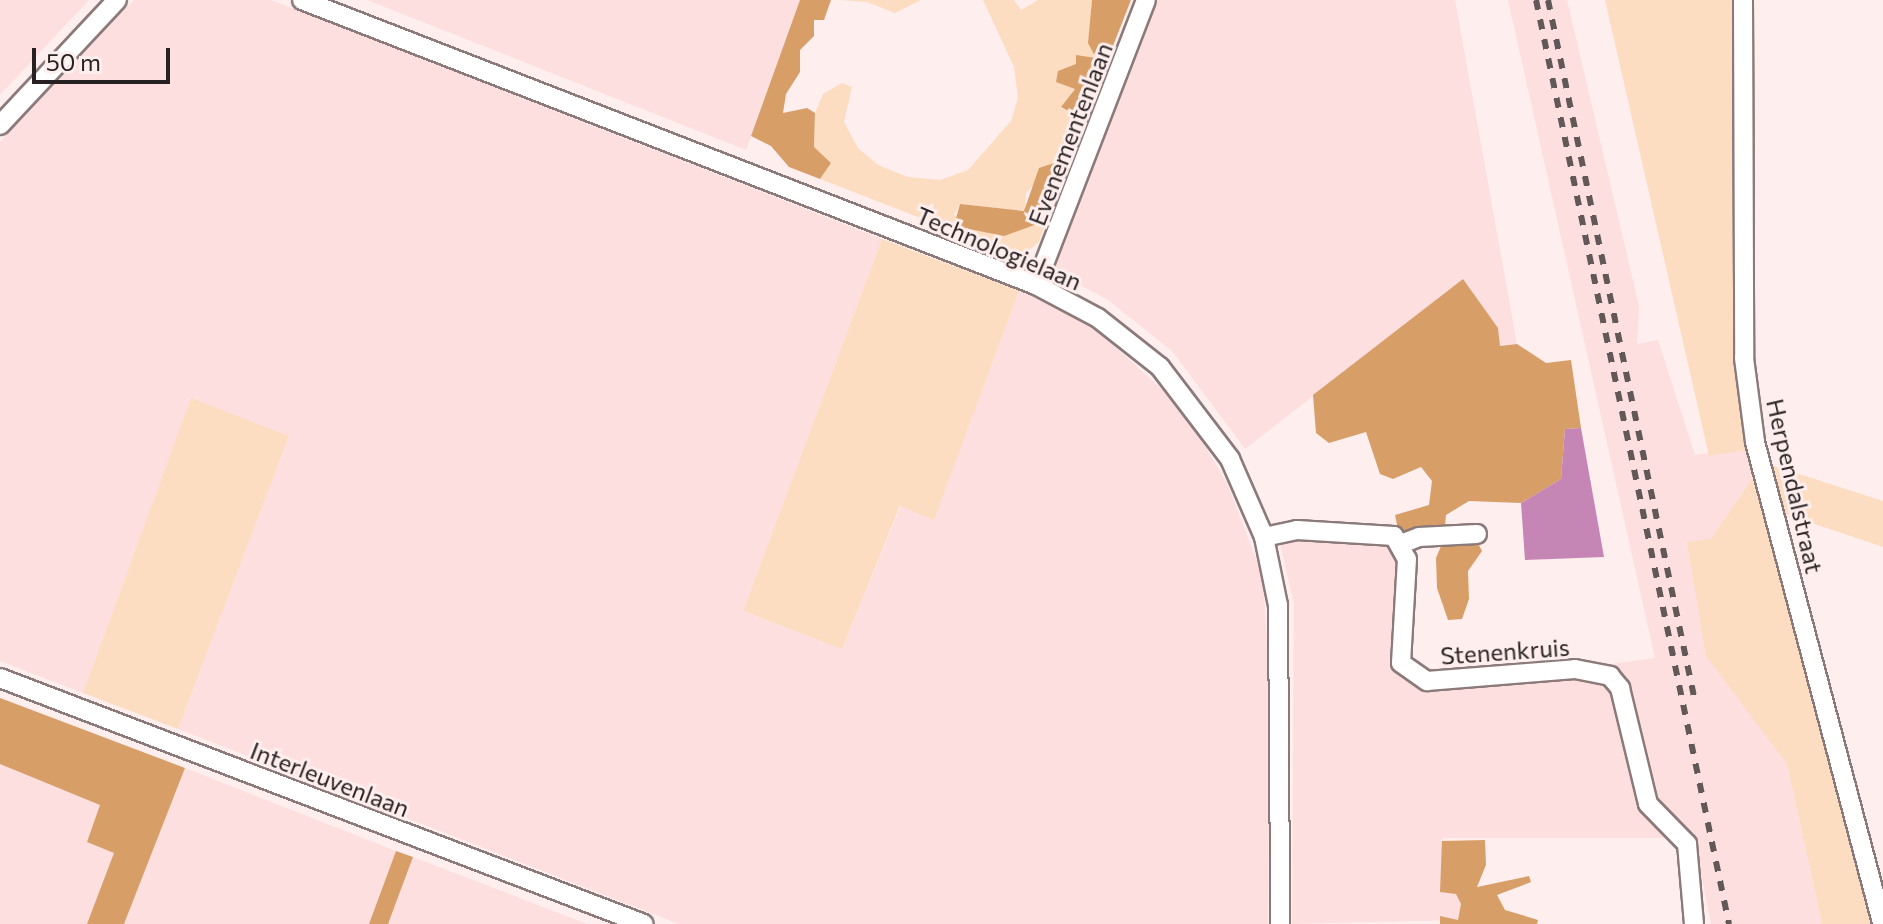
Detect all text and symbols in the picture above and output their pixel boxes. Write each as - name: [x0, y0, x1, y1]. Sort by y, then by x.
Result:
- scale bar: [36, 32, 174, 82]
- street label: Evenementenlaan: [1022, 39, 1118, 229]
- text: 50 m: [46, 47, 101, 76]
- street label: Technologielaan: [912, 200, 1086, 296]
- street label: Herpendalstraat: [1761, 396, 1829, 576]
- street label: Stenenkruis: [1439, 632, 1571, 670]
- street label: Interleuvenlaan: [247, 735, 413, 823]

